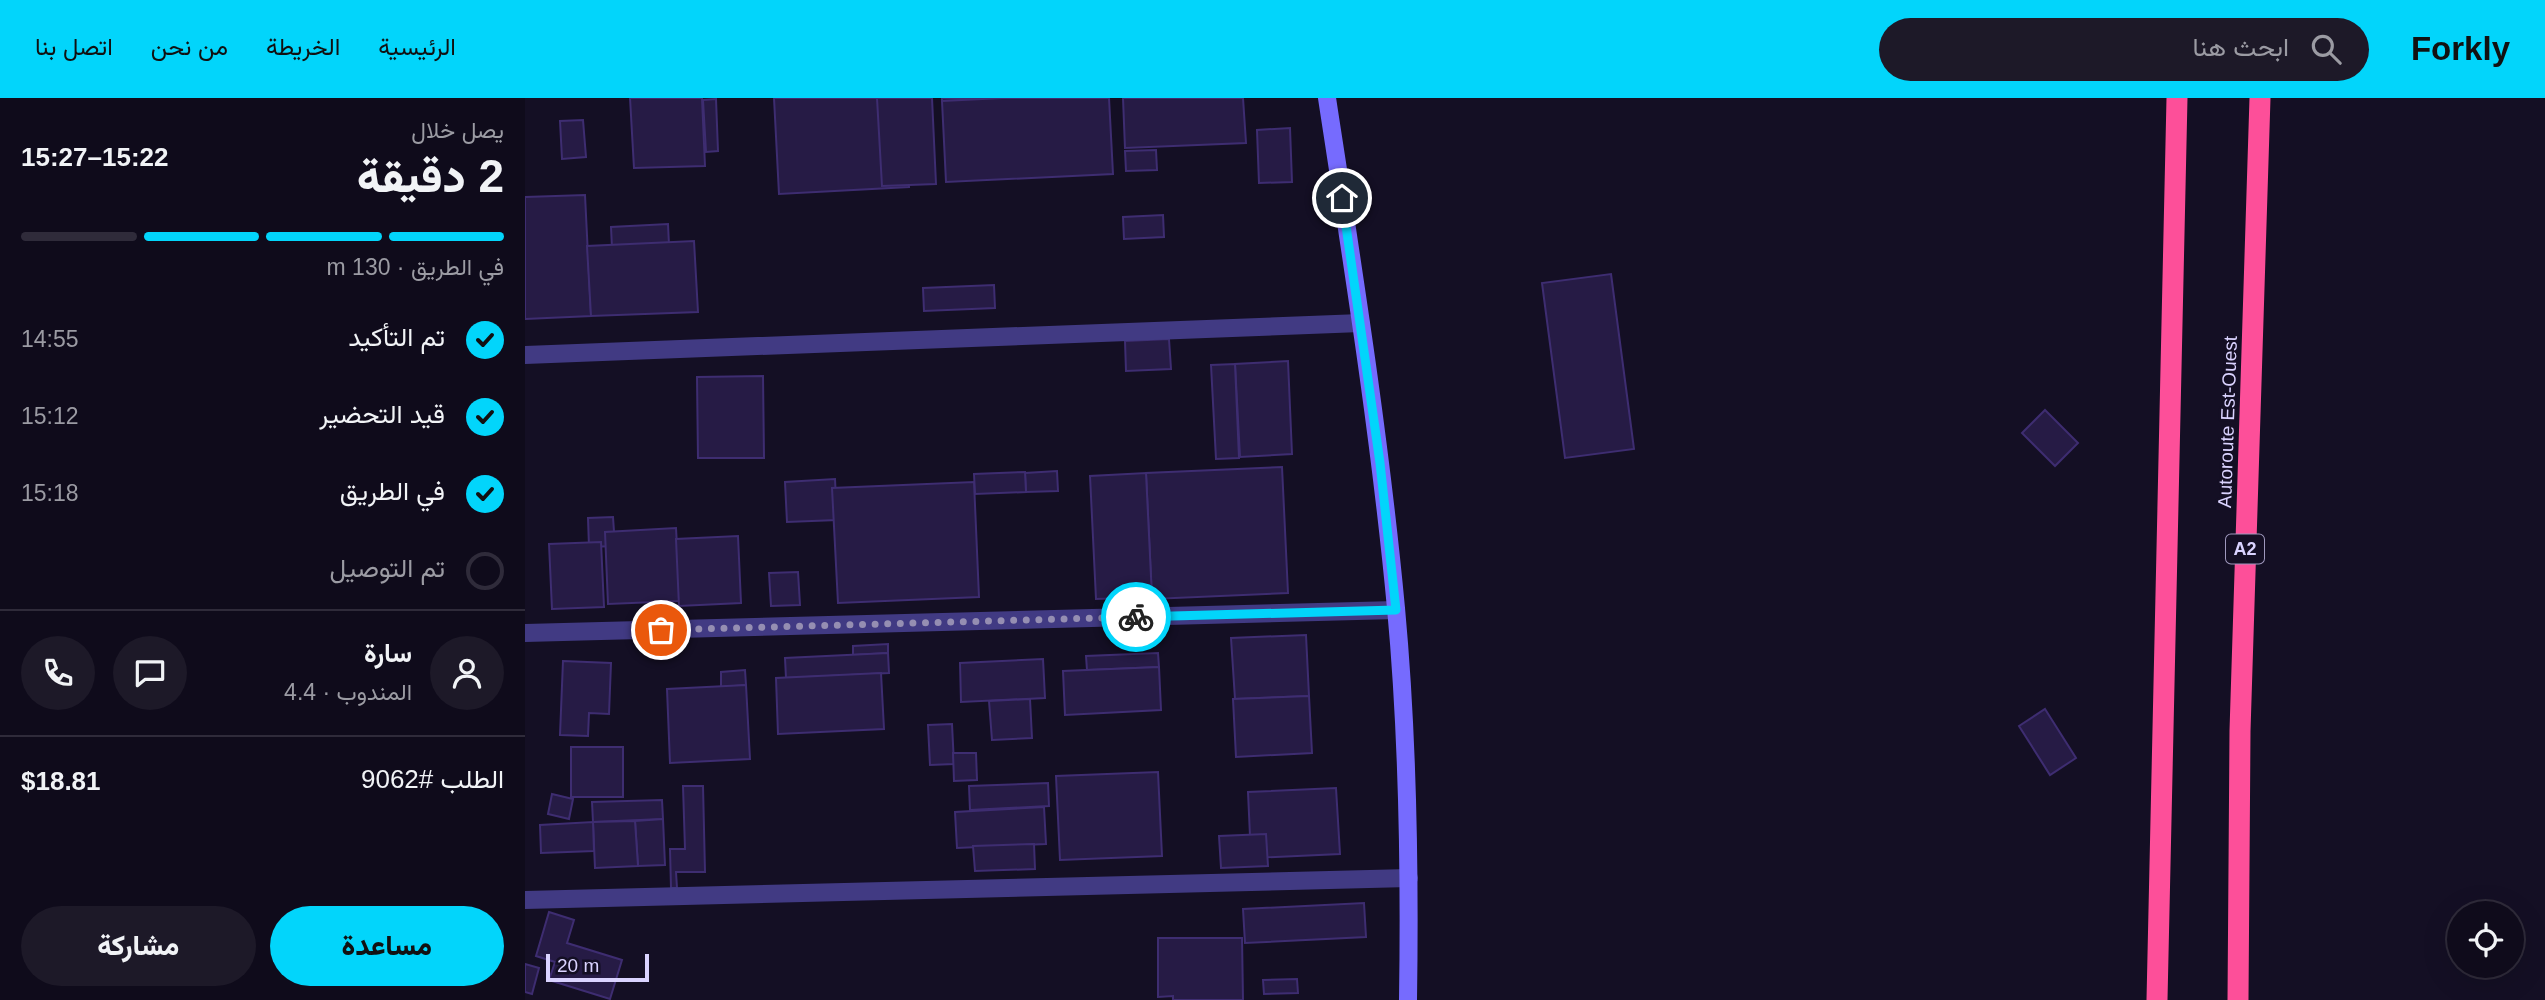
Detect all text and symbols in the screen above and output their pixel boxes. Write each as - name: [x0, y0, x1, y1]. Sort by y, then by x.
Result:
- search box: [1879, 18, 2369, 81]
- icon: search: [2307, 30, 2345, 68]
- text: Forkly: [2411, 30, 2510, 67]
- text: ابحث هنا: [2193, 32, 2289, 62]
- text: اتصل بنا: [35, 33, 113, 60]
- text: من نحن: [151, 33, 228, 60]
- text: الخريطة: [266, 33, 340, 60]
- text: الرئيسية: [378, 33, 456, 60]
- text: يصل خلال: [411, 117, 504, 143]
- text: 15:22–15:27: [21, 142, 168, 172]
- text: 2 دقيقة: [357, 150, 504, 202]
- pin: [1312, 168, 1372, 228]
- icon: home: [1323, 179, 1361, 217]
- text: في الطريق · 130 m: [327, 254, 504, 280]
- icon: check: [466, 321, 504, 359]
- text: تم التأكيد: [348, 322, 445, 352]
- text: 14:55: [21, 326, 79, 352]
- street label: Autoroute Est-Ouest: [2214, 335, 2241, 508]
- icon: check: [466, 398, 504, 436]
- text: قيد التحضير: [319, 399, 445, 429]
- text: 15:12: [21, 403, 79, 429]
- icon: check: [466, 475, 504, 513]
- text: في الطريق: [340, 476, 445, 506]
- text: 15:18: [21, 480, 79, 506]
- road number: A2: [2226, 534, 2264, 564]
- text: تم التوصيل: [329, 553, 445, 583]
- courier: [1101, 582, 1171, 652]
- icon: bike: [1117, 598, 1155, 636]
- pin: [631, 600, 691, 660]
- icon: bag: [642, 611, 680, 649]
- button: phone: [21, 636, 95, 710]
- button: chat: [113, 636, 187, 710]
- button: person: [430, 636, 504, 710]
- text: سارة: [364, 638, 412, 668]
- text: المندوب · 4.4: [284, 679, 412, 705]
- text: الطلب #9062: [361, 764, 504, 794]
- text: $18.81: [21, 766, 101, 796]
- map controls: [2447, 901, 2524, 978]
- button: locate: [2447, 901, 2524, 978]
- button: مشاركة: [21, 906, 256, 986]
- button: مساعدة: [270, 906, 504, 986]
- scale bar: [546, 951, 649, 983]
- text: 20 m: [557, 955, 599, 976]

